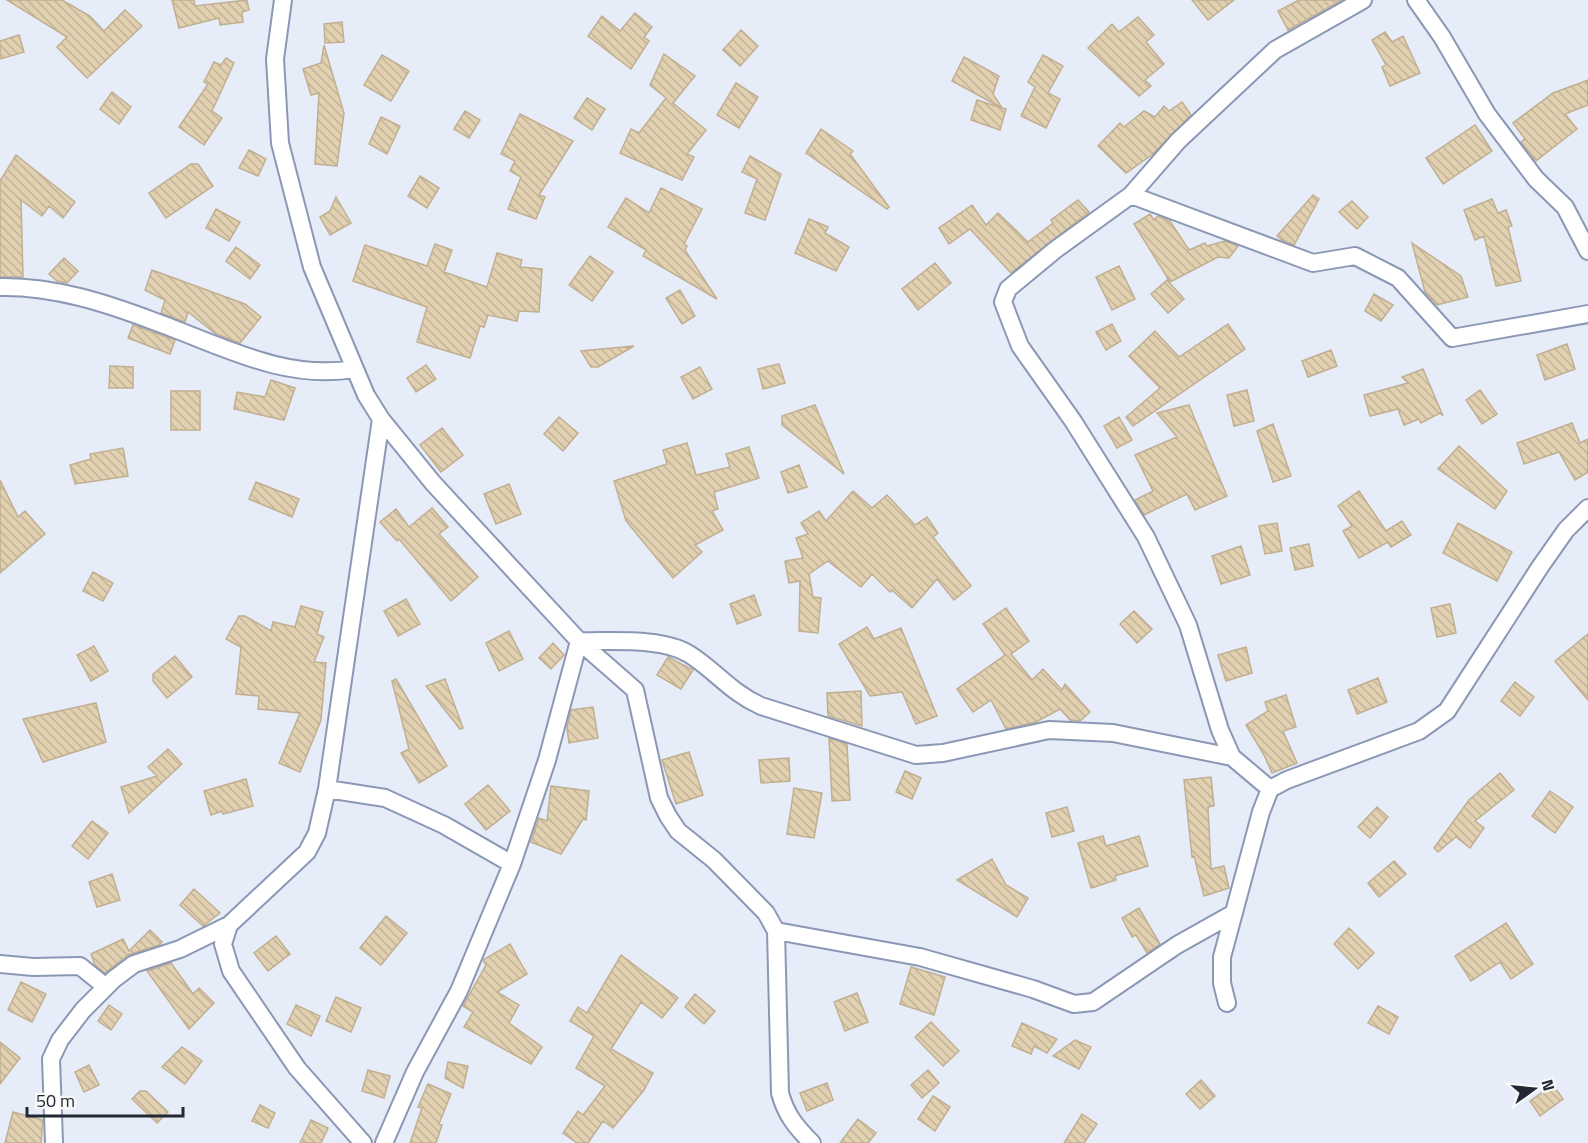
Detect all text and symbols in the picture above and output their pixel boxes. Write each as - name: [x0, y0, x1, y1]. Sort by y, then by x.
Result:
- north arrow: [1504, 1059, 1564, 1119]
- text: N: [1535, 1077, 1562, 1094]
- scale bar: [27, 1080, 183, 1118]
- text: 50 m: [36, 1087, 75, 1114]

